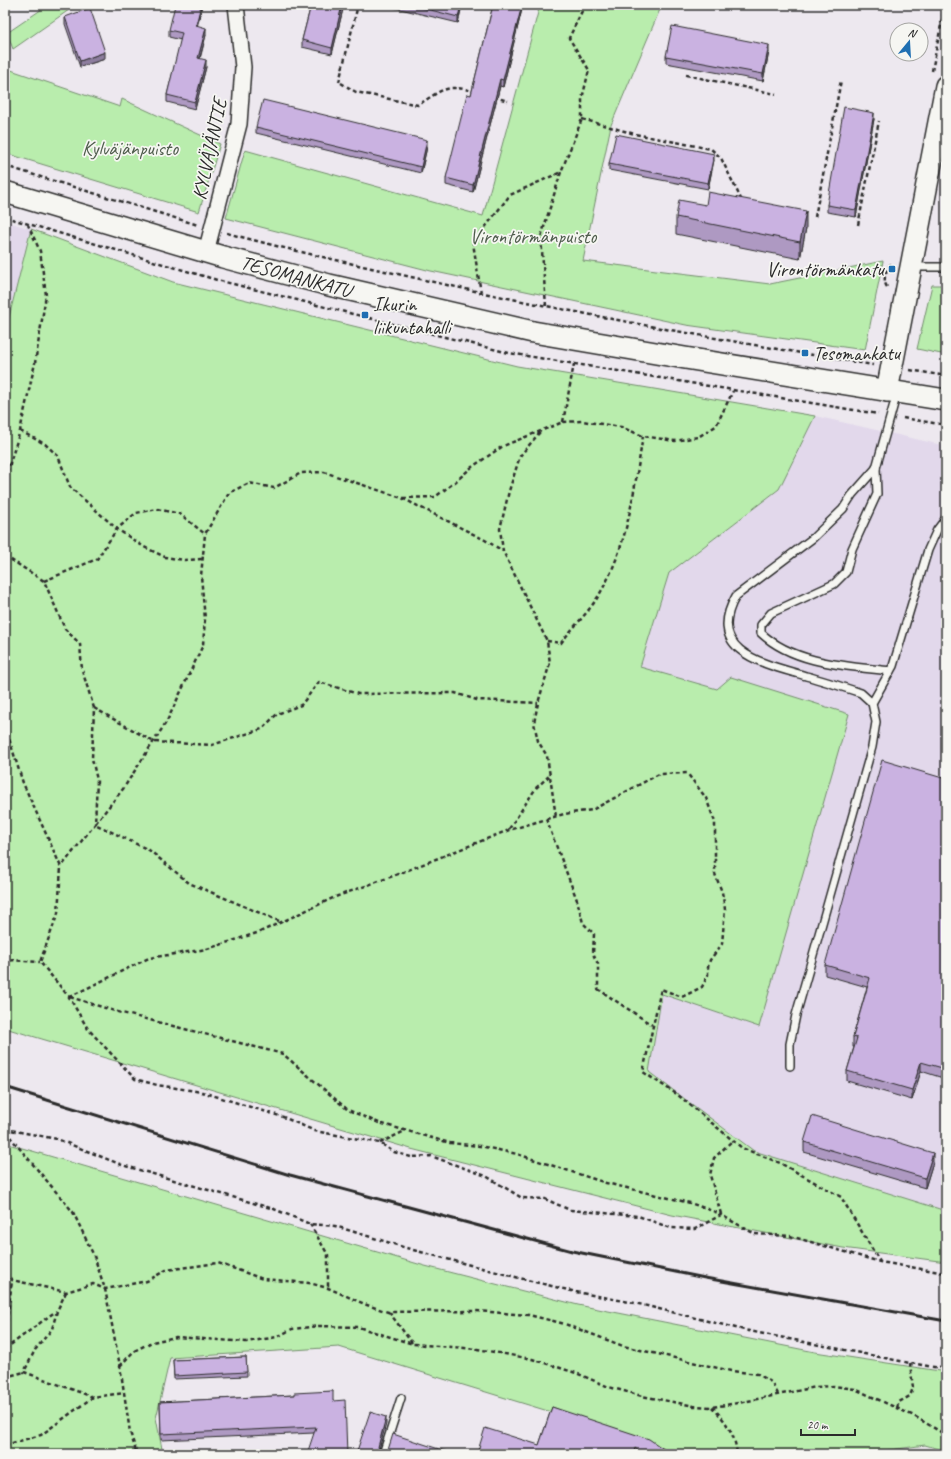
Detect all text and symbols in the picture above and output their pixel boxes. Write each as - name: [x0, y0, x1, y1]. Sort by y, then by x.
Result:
- north arrow: [889, 22, 929, 62]
- text: N: [907, 25, 920, 41]
- street label: KYLVÄJÄNTIE: [187, 93, 233, 202]
- park label: Kylväjänpuisto: [82, 136, 179, 161]
- park label: Virontörmänpuisto: [470, 224, 597, 249]
- street label: TESOMANKATU: [238, 250, 357, 304]
- place label: Virontörmänkatu: [766, 257, 886, 282]
- marker: Virontörmänkatu: [887, 264, 897, 274]
- place label: Ikurin liikuntahalli: [373, 292, 453, 340]
- marker: Ikurin liikuntahalli: [360, 310, 370, 320]
- place label: Tesomankatu: [813, 341, 902, 366]
- marker: Tesomankatu: [800, 348, 810, 358]
- scale bar: [801, 1411, 855, 1437]
- text: 20 m: [807, 1417, 829, 1433]

